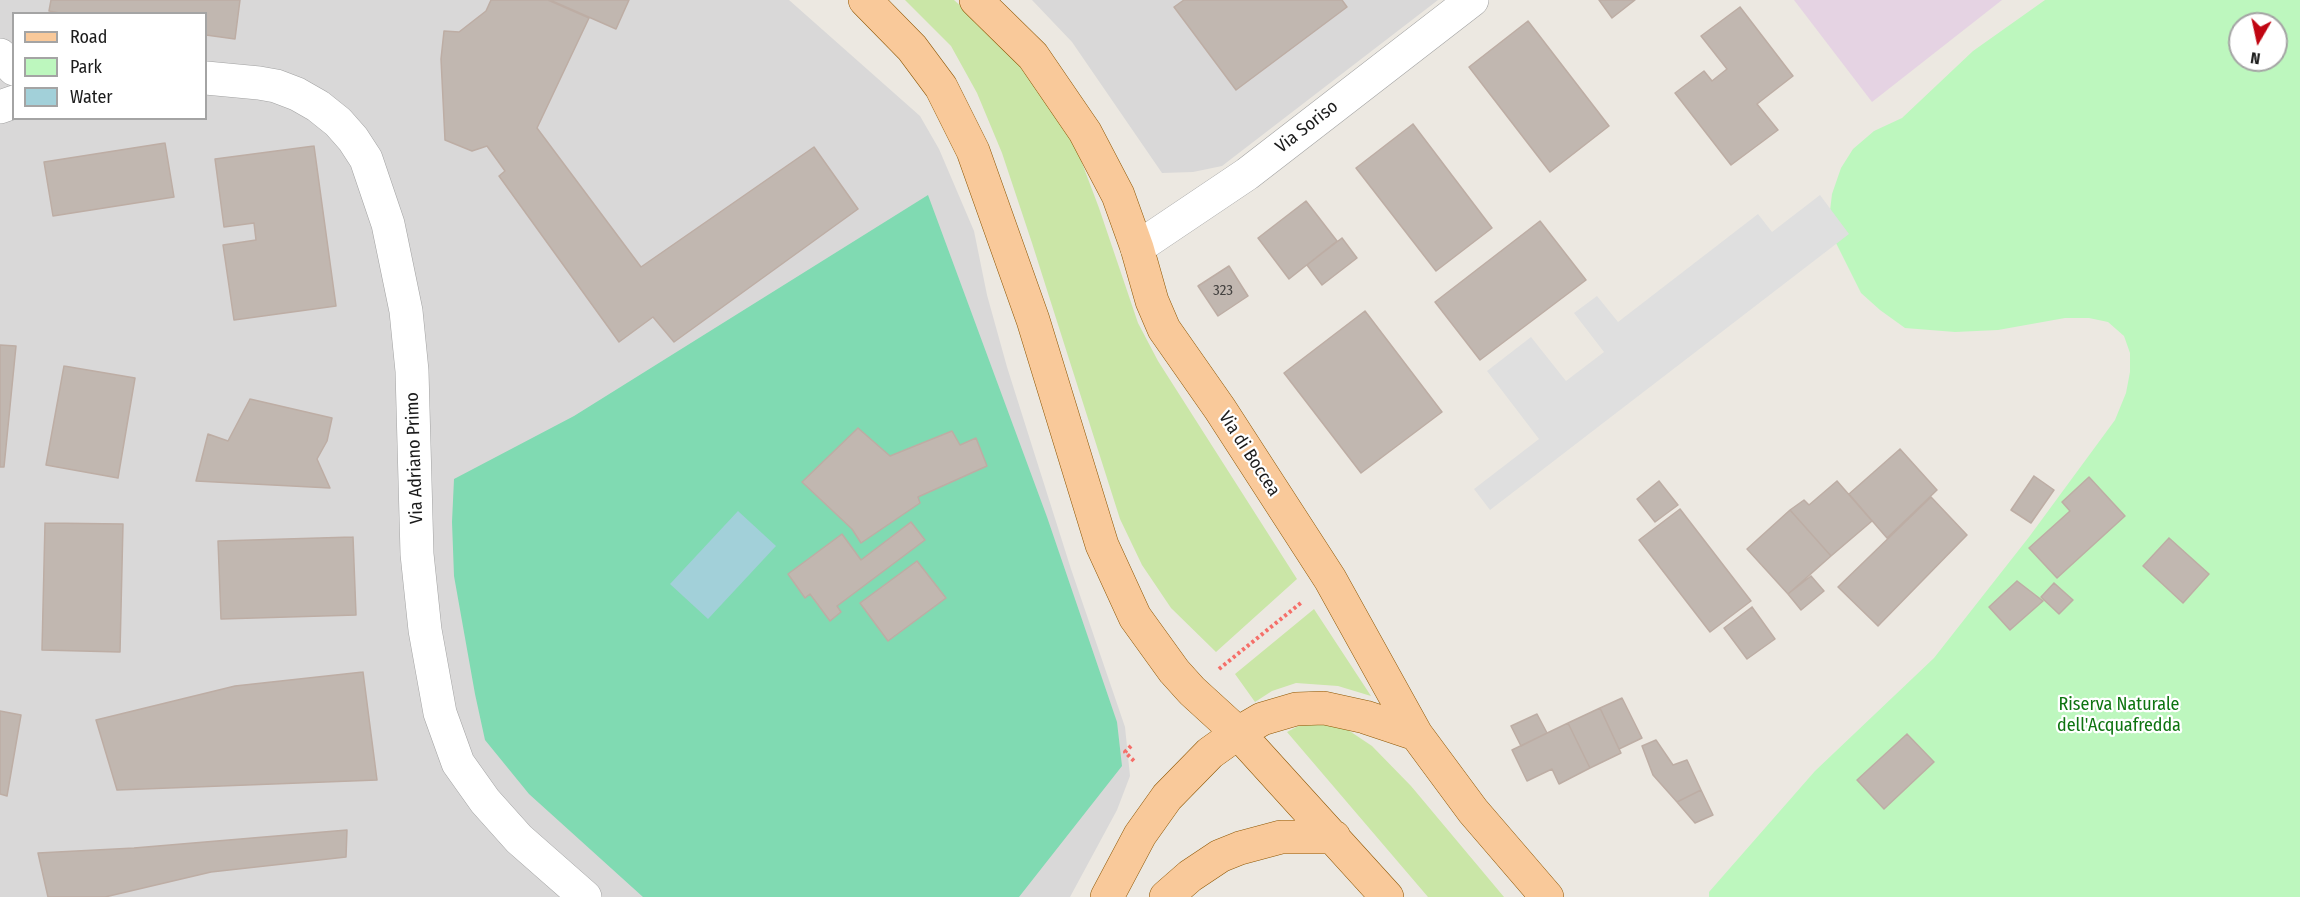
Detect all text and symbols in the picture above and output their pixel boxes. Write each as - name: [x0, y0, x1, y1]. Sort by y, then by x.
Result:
- legend: [12, 12, 207, 120]
- north arrow: [2228, 12, 2288, 72]
- text: Road: [70, 26, 107, 48]
- text: N: [2249, 48, 2262, 68]
- text: Park: [70, 56, 102, 78]
- text: Water: [70, 86, 113, 108]
- street label: Via Soriso: [1272, 96, 1342, 158]
- house number: 323: [1213, 282, 1233, 300]
- street label: Via Adriano Primo: [402, 392, 428, 524]
- street label: Via di Boccea: [1214, 408, 1284, 500]
- park label: Riserva Naturale dell'Acquafredda: [2057, 694, 2181, 736]

